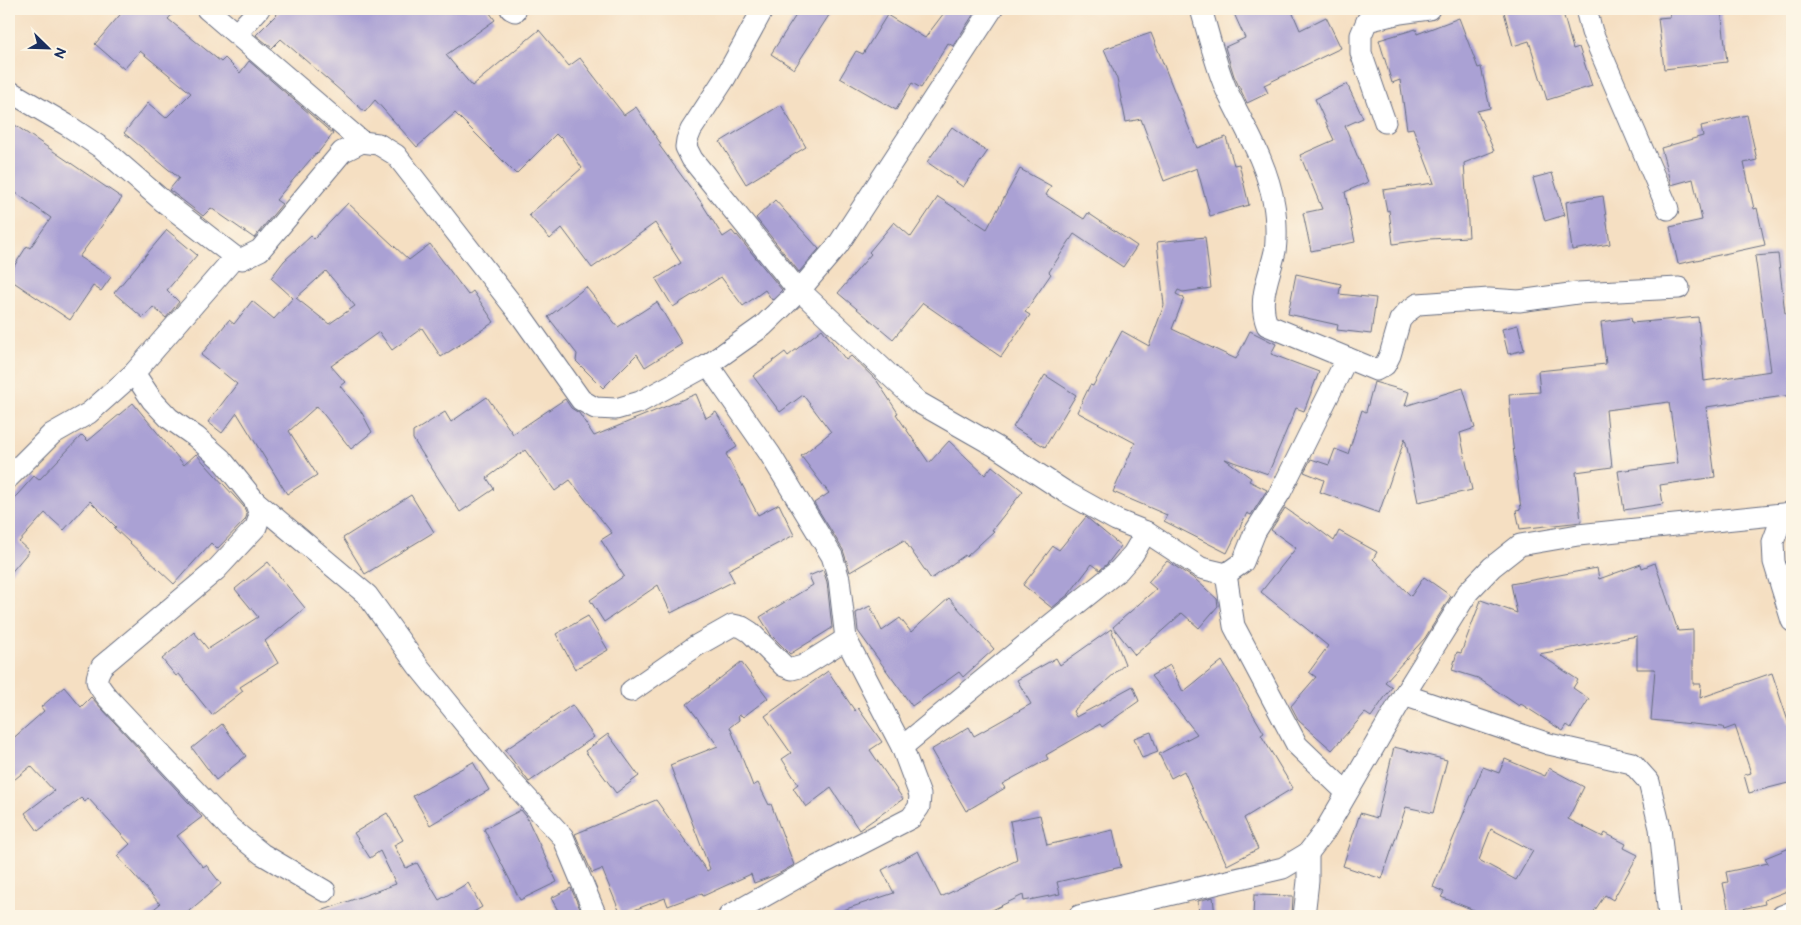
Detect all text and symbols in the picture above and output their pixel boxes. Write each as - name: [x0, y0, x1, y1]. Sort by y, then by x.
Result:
- north arrow: [22, 22, 72, 72]
- text: N: [50, 45, 69, 61]

